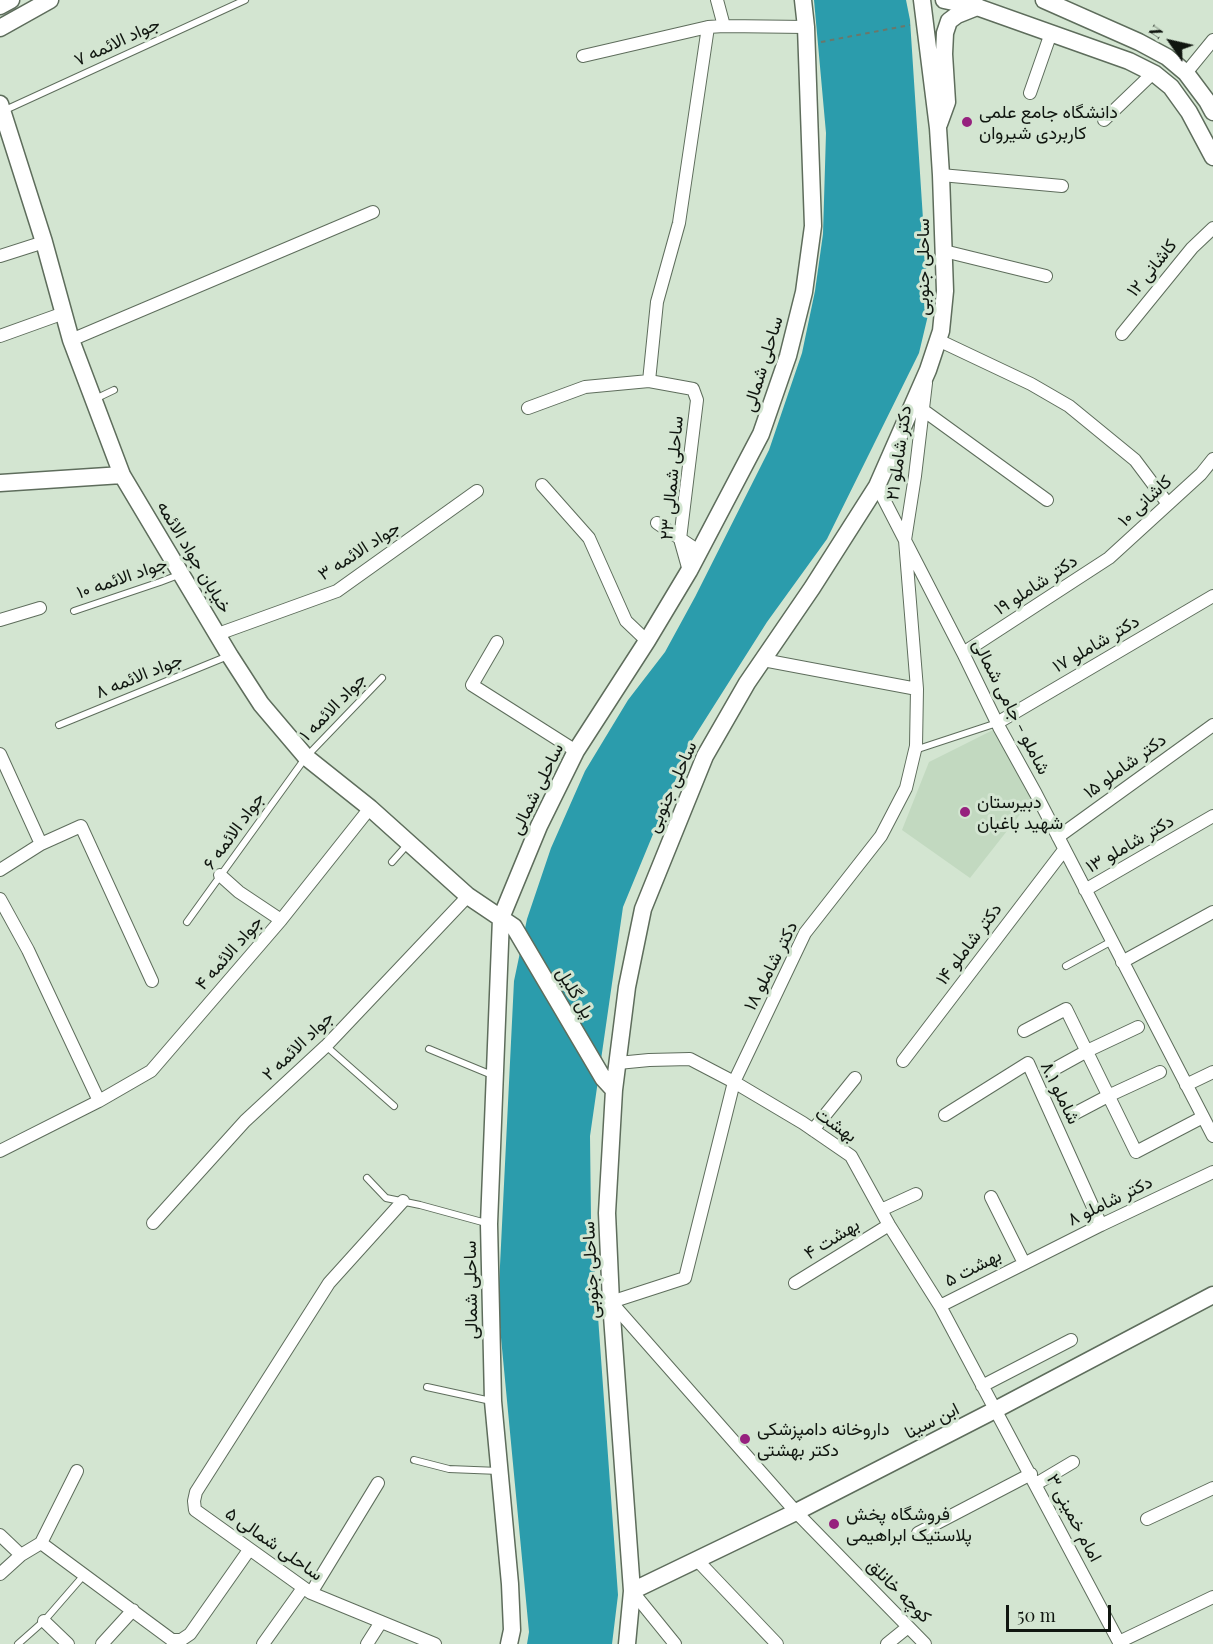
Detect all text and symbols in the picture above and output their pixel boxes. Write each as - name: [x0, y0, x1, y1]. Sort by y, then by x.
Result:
- north arrow: [1141, 12, 1201, 72]
- street label: جواد الائمه ۷: [71, 13, 163, 71]
- text: N: [1144, 21, 1168, 42]
- place label: دانشگاه جامع علمی کاربردی شیروان: [979, 101, 1118, 144]
- marker: دانشگاه جامع علمی کاربردی شیروان: [960, 115, 974, 129]
- street label: ساحلی جنوبی: [912, 218, 934, 316]
- street label: کاشانی ۱۲: [1122, 235, 1182, 301]
- street label: ساحلی شمالی: [738, 314, 788, 414]
- street label: دکتر شاملو ۲۱: [882, 404, 916, 502]
- street label: ساحلی شمالی ۲۳: [656, 415, 688, 541]
- street label: کاشانی ۱۰: [1114, 471, 1176, 531]
- street label: خیابان جواد الائمه: [152, 497, 236, 617]
- street label: جواد الائمه ۳: [314, 517, 404, 585]
- street label: دکتر شاملو ۱۹: [990, 550, 1082, 620]
- street label: جواد الائمه ۱۰: [74, 552, 170, 604]
- street label: دکتر شاملو ۱۷: [1049, 610, 1143, 678]
- street label: شاملو - جامی شمالی: [968, 636, 1054, 778]
- street label: جواد الائمه ۸: [92, 649, 186, 703]
- street label: جواد الائمه ۱: [295, 668, 371, 746]
- street label: دکتر شاملو ۱۵: [1079, 729, 1171, 803]
- street label: ساحلی جنوبی: [642, 738, 702, 836]
- street label: ساحلی شمالی: [506, 740, 568, 838]
- street label: جواد الائمه ۶: [199, 788, 269, 874]
- place label: دبیرستان شهید باغبان: [977, 791, 1063, 834]
- marker: دبیرستان شهید باغبان: [958, 805, 972, 819]
- street label: دکتر شاملو ۱۳: [1082, 810, 1178, 878]
- street label: دکتر شاملو ۱۴: [931, 899, 1007, 989]
- street label: جواد الائمه ۴: [191, 911, 267, 995]
- street label: دکتر شاملو ۱۸: [739, 918, 803, 1014]
- street label: پل گلیل: [551, 964, 599, 1022]
- street label: جواد الائمه ۲: [258, 1007, 338, 1085]
- street label: شاملو ۸.۱: [1036, 1058, 1084, 1128]
- street label: بهشت: [811, 1103, 861, 1147]
- street label: دکتر شاملو ۸: [1064, 1171, 1156, 1231]
- street label: بهشت ۴: [800, 1214, 864, 1264]
- street label: ساحلی جنوبی: [578, 1221, 604, 1319]
- street label: ساحلی شمالی: [459, 1240, 483, 1340]
- street label: بهشت ۵: [941, 1244, 1005, 1292]
- street label: ابن سینا: [901, 1398, 963, 1444]
- place label: داروخانه دامپزشکی دکتر بهشتی: [757, 1418, 890, 1460]
- marker: داروخانه دامپزشکی دکتر بهشتی: [738, 1432, 752, 1446]
- street label: امام خمینی ۳: [1042, 1470, 1106, 1566]
- street label: ساحلی شمالی ۵: [221, 1502, 327, 1586]
- place label: فروشگاه پخش پلاستیک ابراهیمی: [846, 1503, 972, 1546]
- marker: فروشگاه پخش پلاستیک ابراهیمی: [827, 1517, 841, 1531]
- street label: کوچه خانلق: [862, 1554, 936, 1628]
- scale bar: [1009, 1593, 1114, 1631]
- text: 50 m: [1017, 1603, 1056, 1627]

